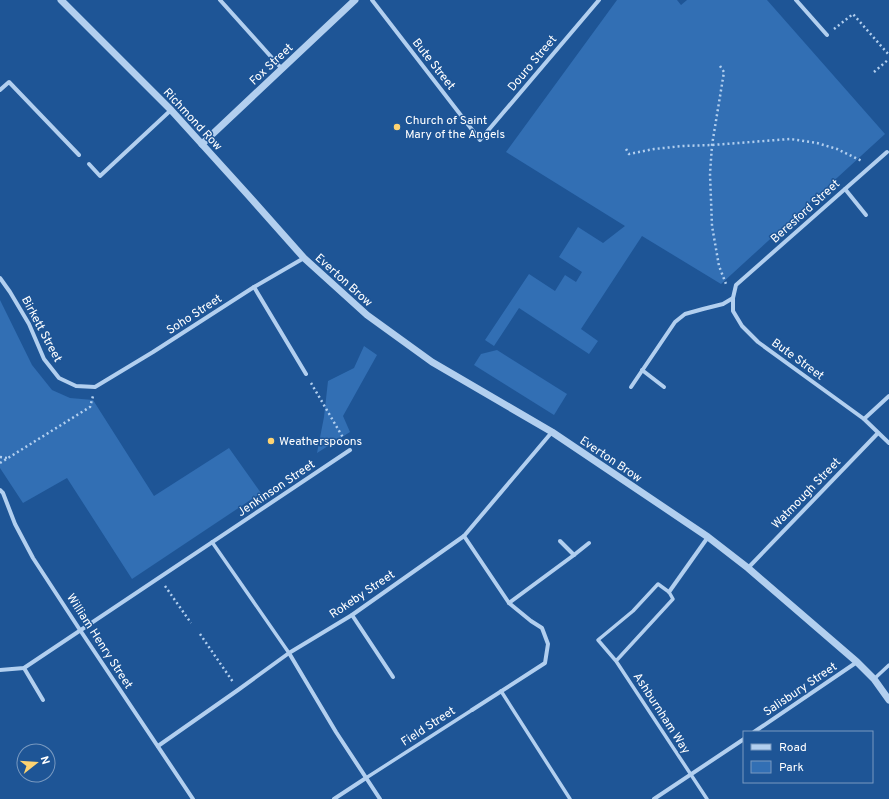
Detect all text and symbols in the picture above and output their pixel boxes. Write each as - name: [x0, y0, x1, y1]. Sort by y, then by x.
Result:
- street label: Douro Street: [505, 32, 561, 95]
- street label: Bute Street: [408, 36, 458, 94]
- street label: Fox Street: [246, 40, 297, 89]
- street label: Richmond Row: [159, 85, 226, 155]
- place label: Church of Saint Mary of the Angels: [405, 113, 505, 143]
- marker: Church of Saint Mary of the Angels: [392, 122, 402, 132]
- street label: Beresford Street: [768, 176, 844, 247]
- street label: Everton Brow: [311, 251, 376, 311]
- street label: Soho Street: [164, 291, 225, 339]
- street label: Birkett Street: [17, 294, 65, 365]
- street label: Bute Street: [768, 335, 827, 384]
- street label: Everton Brow: [576, 433, 645, 487]
- place label: Weatherspoons: [279, 434, 362, 450]
- marker: Weatherspoons: [266, 436, 276, 446]
- street label: Watmough Street: [769, 455, 845, 533]
- street label: Jenkinson Street: [234, 457, 319, 521]
- street label: Rokeby Street: [327, 567, 398, 623]
- street label: William Henry Street: [62, 591, 136, 692]
- street label: Salisbury Street: [760, 659, 841, 720]
- street label: Ashburnham Way: [629, 670, 693, 757]
- street label: Field Street: [398, 703, 459, 750]
- legend: [743, 731, 873, 783]
- text: Road: [779, 740, 807, 756]
- north arrow: [16, 743, 56, 783]
- text: N: [37, 755, 52, 766]
- text: Park: [779, 760, 804, 776]

